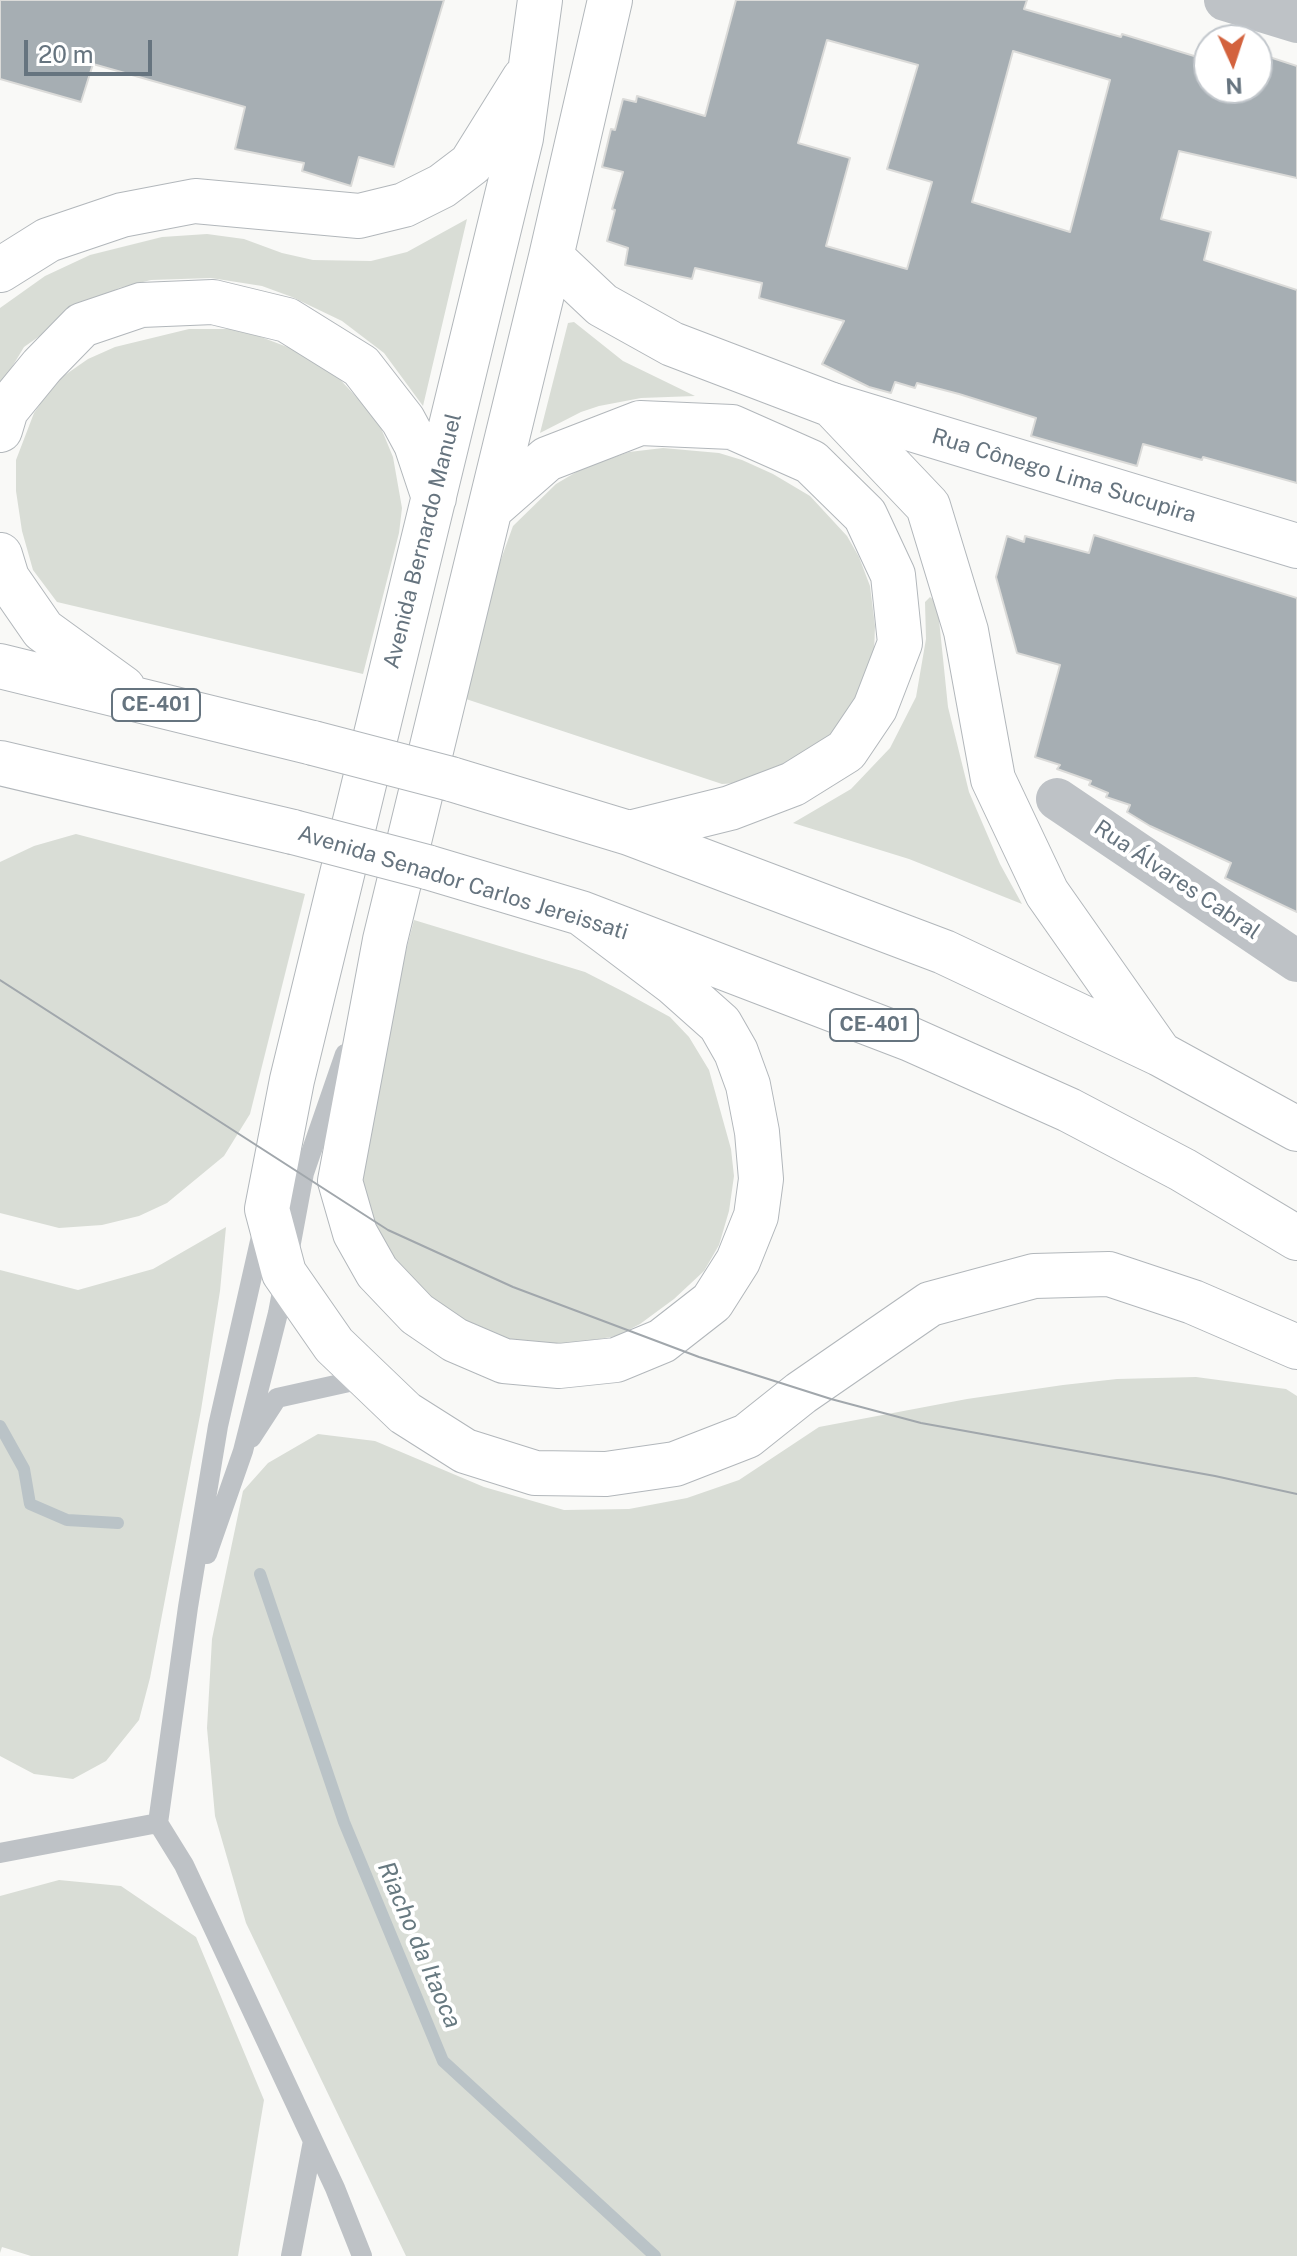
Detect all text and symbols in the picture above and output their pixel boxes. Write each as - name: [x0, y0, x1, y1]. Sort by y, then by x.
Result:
- scale bar: [28, 24, 156, 74]
- north arrow: [1193, 24, 1273, 104]
- text: 20 m: [38, 40, 94, 68]
- text: N: [1225, 73, 1243, 99]
- street label: Avenida Bernardo Manuel: [378, 410, 468, 672]
- street label: Rua Cônego Lima Sucupira: [929, 423, 1199, 529]
- road number: CE-401: [112, 689, 200, 721]
- street label: Rua Álvares Cabral: [1089, 815, 1265, 945]
- street label: Avenida Senador Carlos Jereissati: [295, 820, 631, 946]
- road number: CE-401: [830, 1009, 918, 1041]
- water label: Riacho da Itaoca: [371, 1857, 467, 2033]

